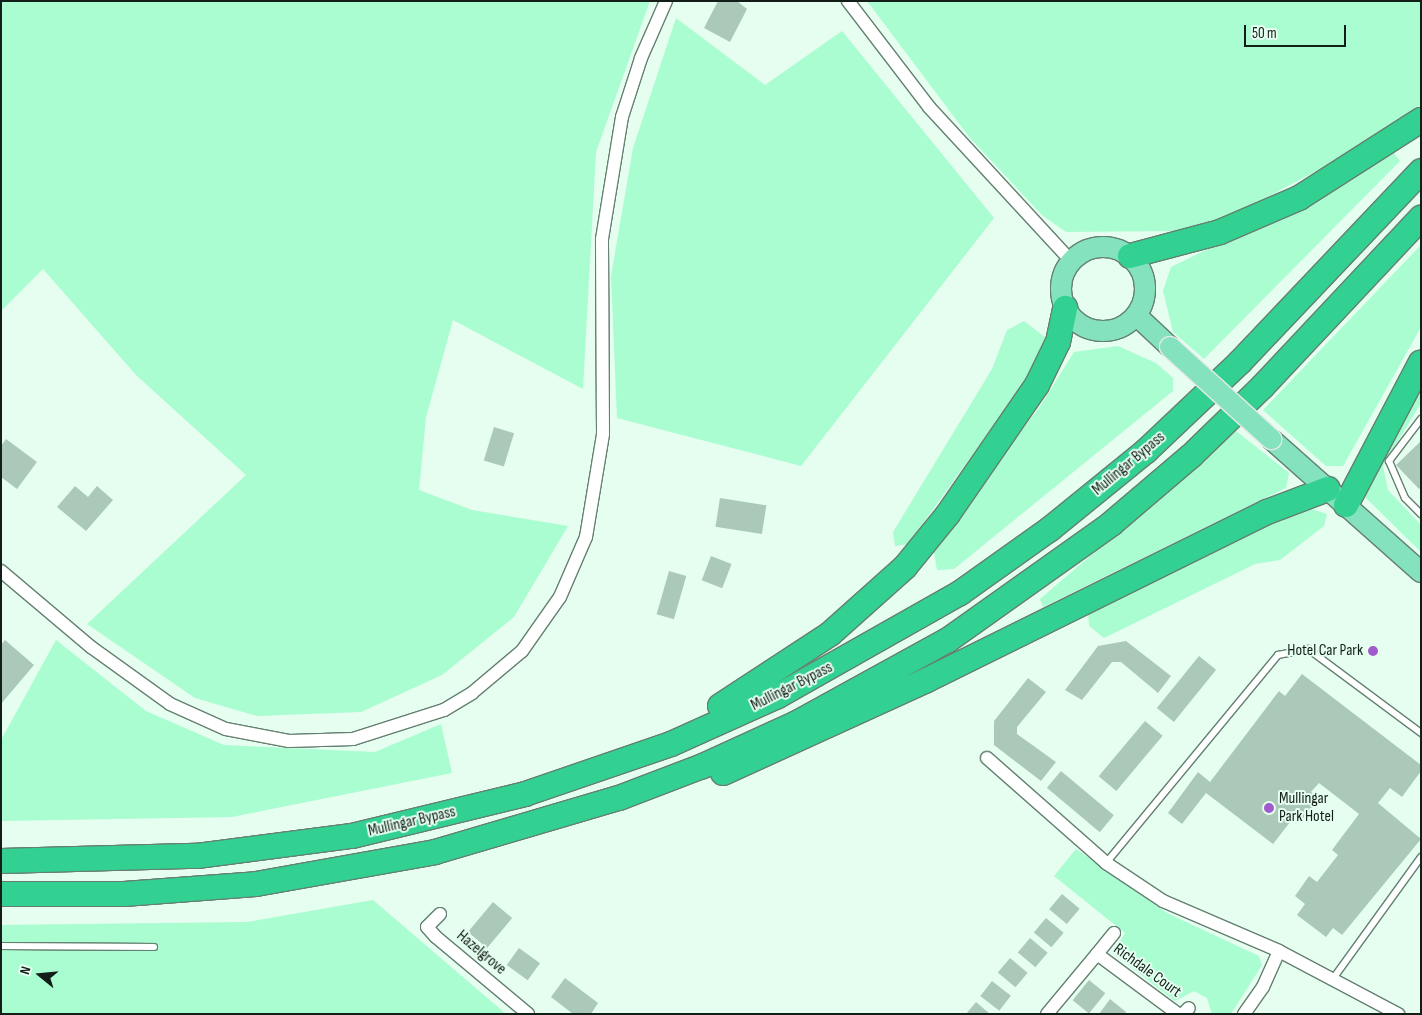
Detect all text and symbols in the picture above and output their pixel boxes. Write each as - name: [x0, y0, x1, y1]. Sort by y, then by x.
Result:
- scale bar: [1247, 15, 1350, 47]
- text: 50 m: [1252, 24, 1277, 43]
- street label: Mullingar Bypass: [1089, 428, 1169, 500]
- place label: Hotel Car Park: [1287, 641, 1363, 661]
- marker: Hotel Car Park: [1367, 645, 1379, 657]
- street label: Mullingar Bypass: [748, 658, 836, 716]
- place label: Mullingar Park Hotel: [1279, 789, 1334, 827]
- marker: Mullingar Park Hotel: [1263, 802, 1275, 814]
- street label: Mullingar Bypass: [366, 803, 458, 841]
- street label: Hazelgrove: [452, 927, 510, 979]
- street label: Richdale Court: [1109, 940, 1185, 1002]
- north arrow: [15, 950, 65, 1000]
- text: N: [16, 964, 34, 977]

